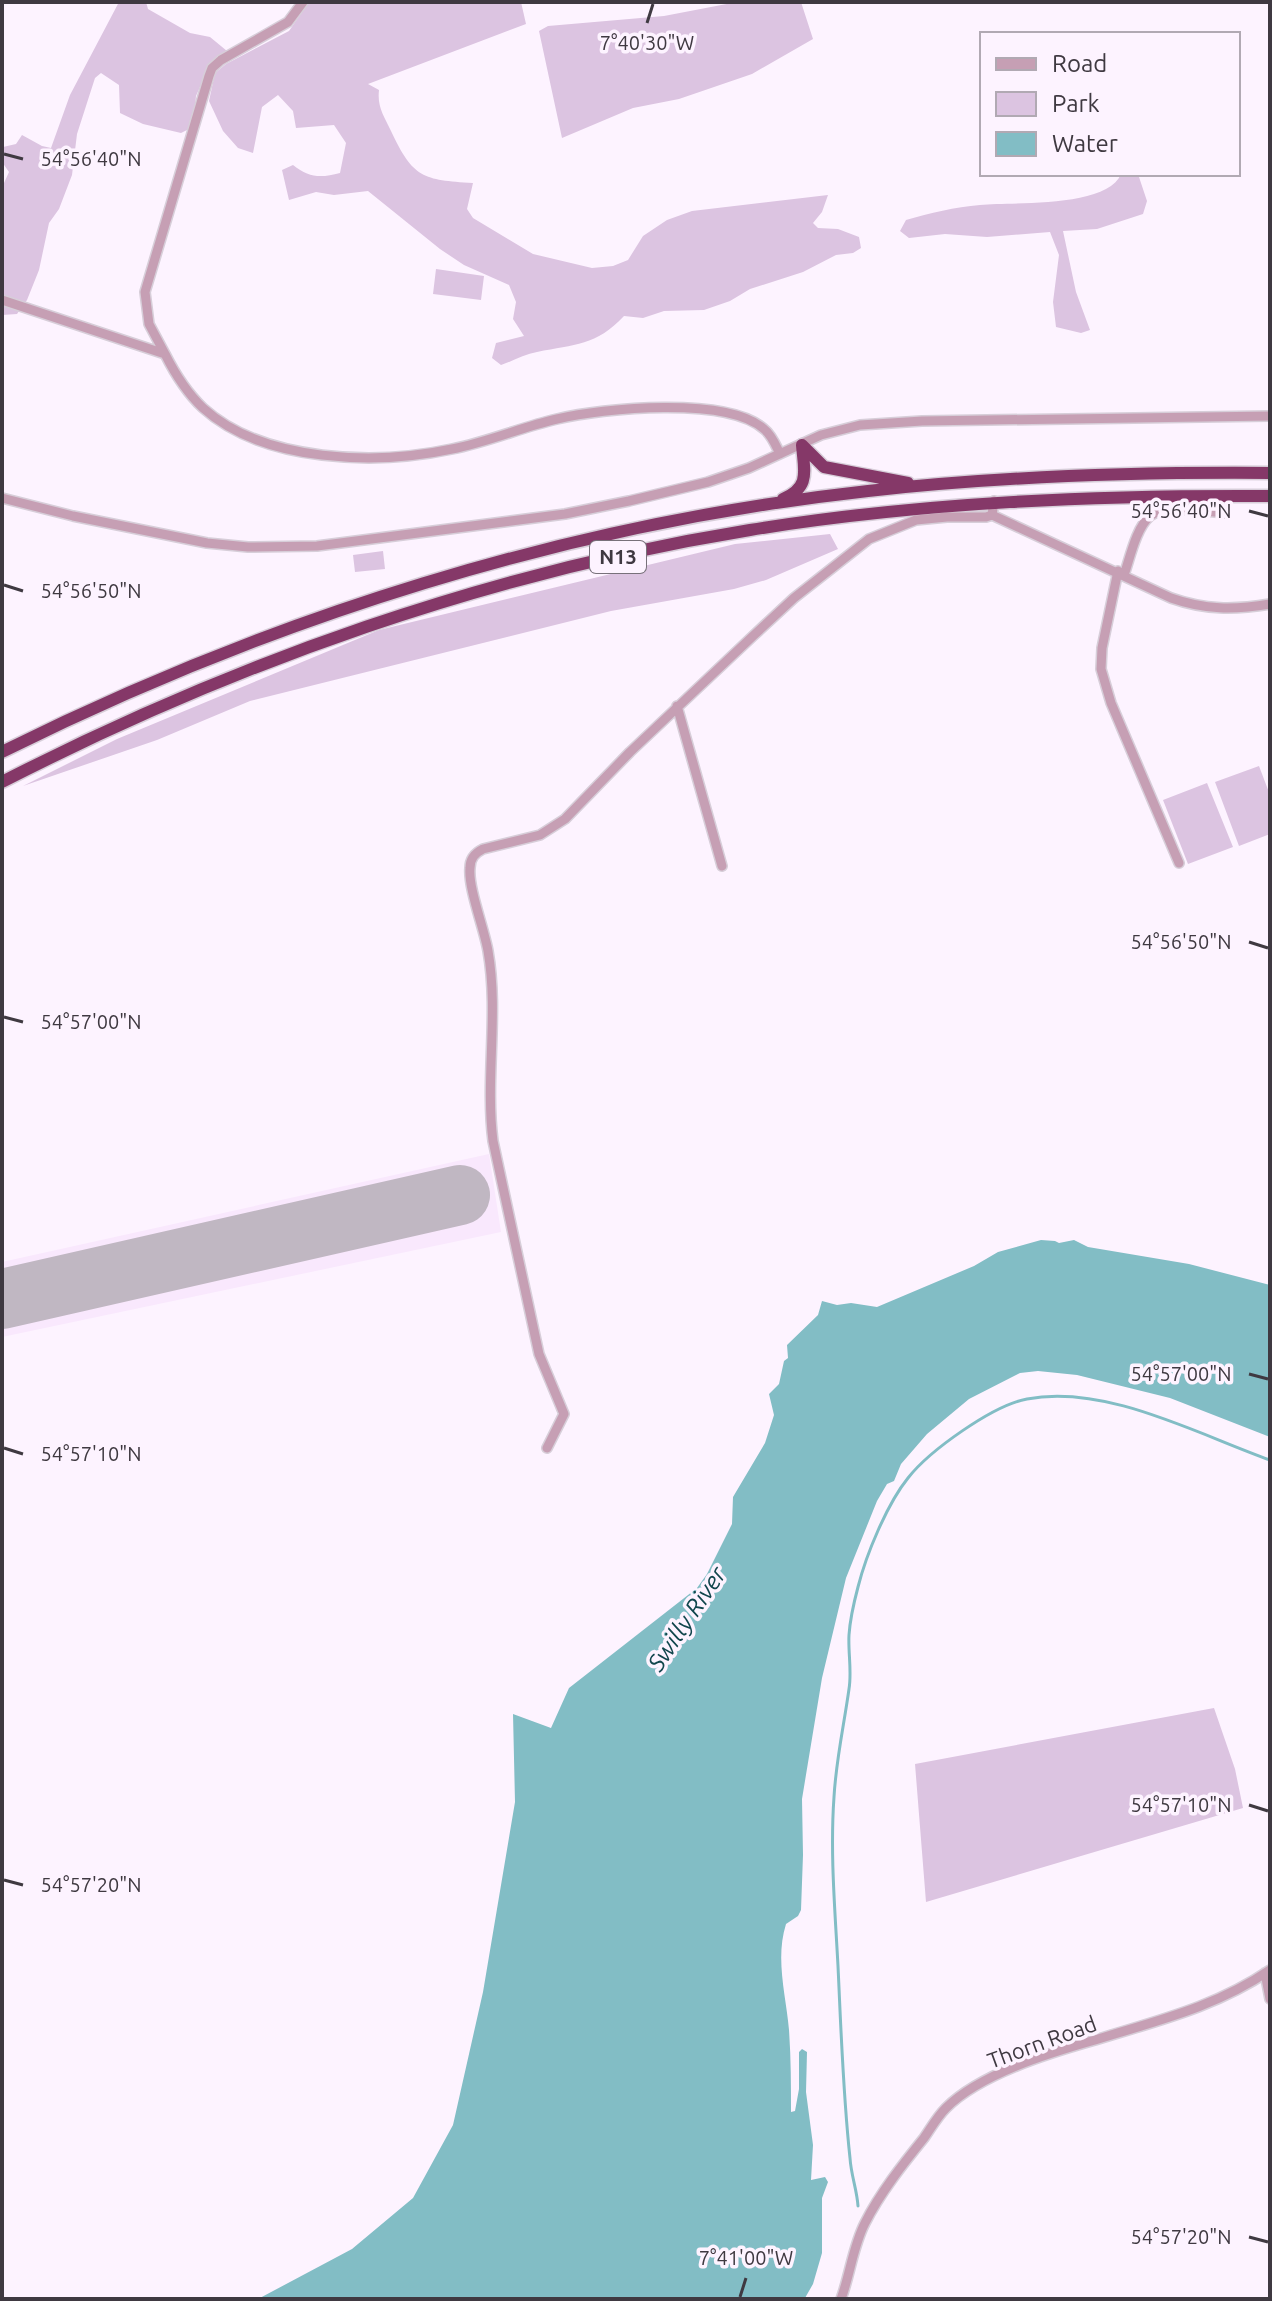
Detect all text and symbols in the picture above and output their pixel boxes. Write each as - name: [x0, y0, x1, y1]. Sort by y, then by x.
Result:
- text: 7°40'30"W: [600, 31, 694, 54]
- legend: [980, 32, 1240, 176]
- text: Road: [1052, 50, 1107, 77]
- text: Park: [1052, 90, 1100, 117]
- text: Water: [1052, 130, 1118, 157]
- text: 54°56'40"N: [40, 147, 142, 170]
- text: 54°56'40"N: [1130, 499, 1232, 522]
- road number: N13: [590, 541, 646, 573]
- text: 54°56'50"N: [40, 579, 142, 602]
- text: 54°56'50"N: [1130, 930, 1232, 953]
- text: 54°57'00"N: [40, 1010, 142, 1033]
- text: 54°57'00"N: [1130, 1362, 1232, 1385]
- text: 54°57'10"N: [40, 1442, 142, 1465]
- water label: Swilly River: [641, 1561, 732, 1677]
- text: 54°57'10"N: [1130, 1793, 1232, 1816]
- text: 54°57'20"N: [40, 1873, 142, 1896]
- street label: Thorn Road: [984, 2010, 1100, 2073]
- text: 54°57'20"N: [1130, 2225, 1232, 2248]
- text: 7°41'00"W: [699, 2246, 793, 2269]

